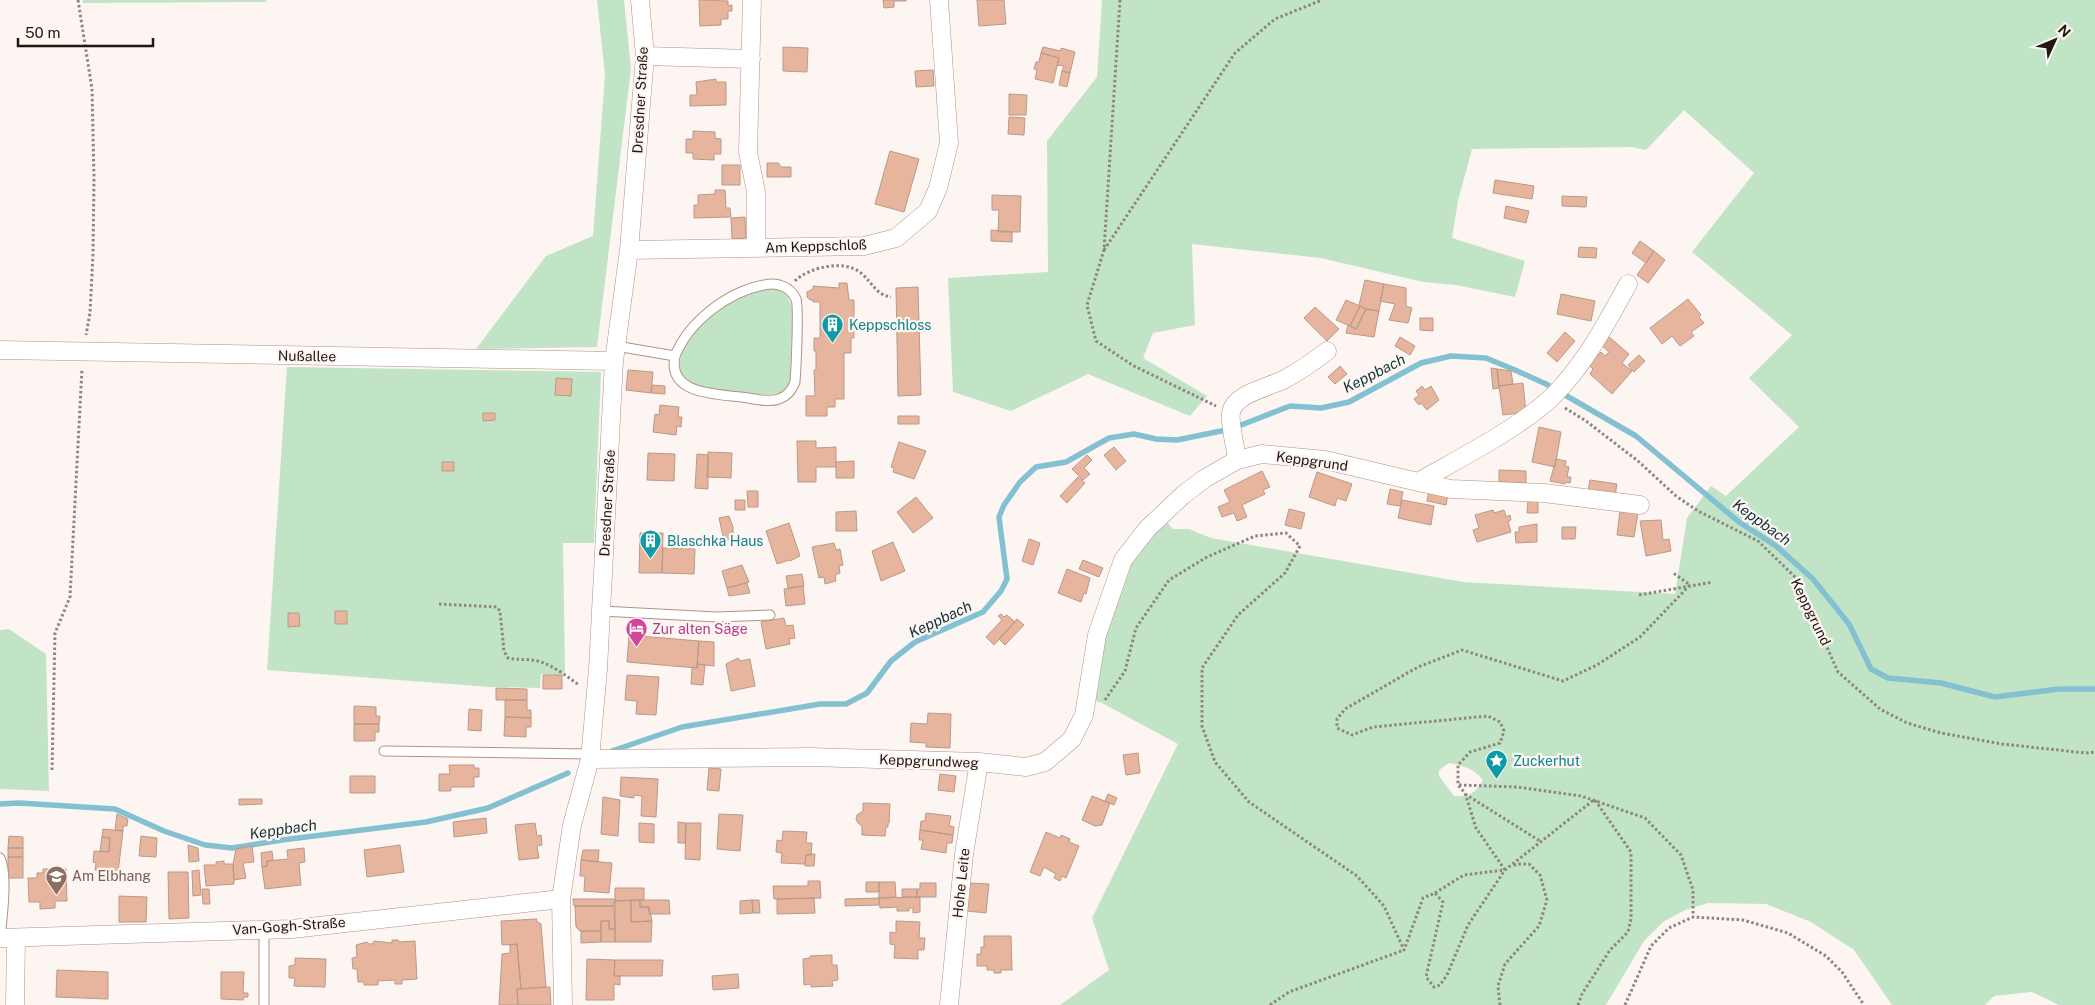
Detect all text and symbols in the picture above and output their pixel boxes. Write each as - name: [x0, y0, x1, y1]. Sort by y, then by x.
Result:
- scale bar: [18, 15, 152, 47]
- north arrow: [2030, 15, 2080, 65]
- text: N: [2055, 21, 2074, 40]
- text: 50 m: [25, 24, 60, 41]
- street label: Dresdner Straße: [629, 46, 651, 154]
- street label: Am Keppschloß: [765, 236, 867, 256]
- building icon: Keppschloss: [821, 313, 845, 344]
- place label: Keppschloss: [849, 317, 931, 333]
- street label: Nußallee: [278, 347, 336, 365]
- water label: Keppbach: [1340, 350, 1408, 396]
- street label: Keppgrund: [1275, 448, 1349, 474]
- street label: Dresdner Straße: [596, 449, 618, 557]
- water label: Keppbach: [1730, 495, 1794, 549]
- building icon: Blaschka Haus: [639, 529, 663, 560]
- place label: Blaschka Haus: [667, 533, 763, 549]
- street label: Keppgrund: [1788, 576, 1834, 648]
- water label: Keppbach: [906, 597, 974, 641]
- hotel icon: Zur alten Säge: [624, 617, 648, 648]
- place label: Zur alten Säge: [652, 621, 748, 637]
- place icon: Zuckerhut: [1485, 749, 1509, 780]
- street label: Keppgrundweg: [879, 751, 979, 771]
- place label: Zuckerhut: [1513, 753, 1580, 769]
- water label: Keppbach: [248, 816, 318, 842]
- street label: Hohe Leite: [949, 847, 973, 919]
- school or university icon: Am Elbhang: [44, 864, 68, 895]
- place label: Am Elbhang: [72, 868, 151, 884]
- street label: Van-Gogh-Straße: [232, 914, 346, 938]

